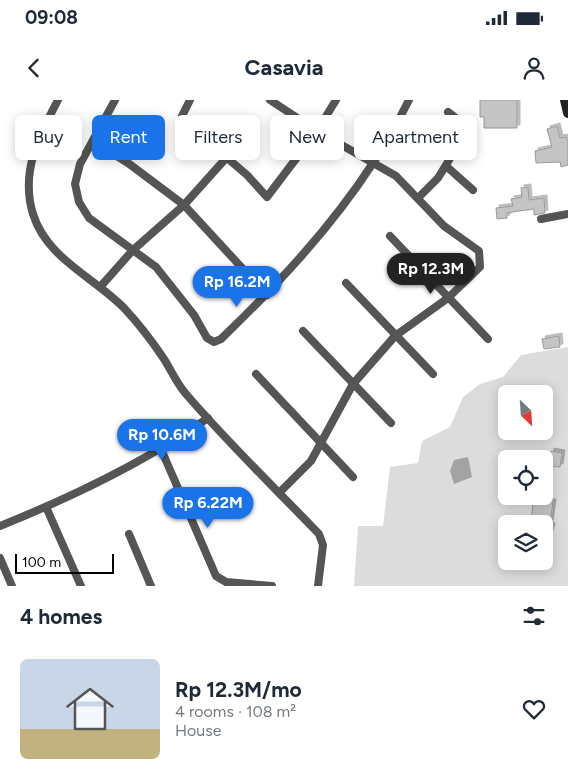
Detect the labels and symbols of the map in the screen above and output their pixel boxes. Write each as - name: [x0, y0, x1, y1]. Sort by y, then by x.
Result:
- pin: Rp 12.3M: [379, 252, 483, 295]
- pin: Rp 16.2M: [185, 266, 289, 308]
- north arrow: [498, 385, 552, 440]
- pin: Rp 10.6M: [110, 418, 214, 461]
- pin: Rp 6.22M: [156, 486, 260, 529]
- scale bar: [15, 551, 114, 574]

